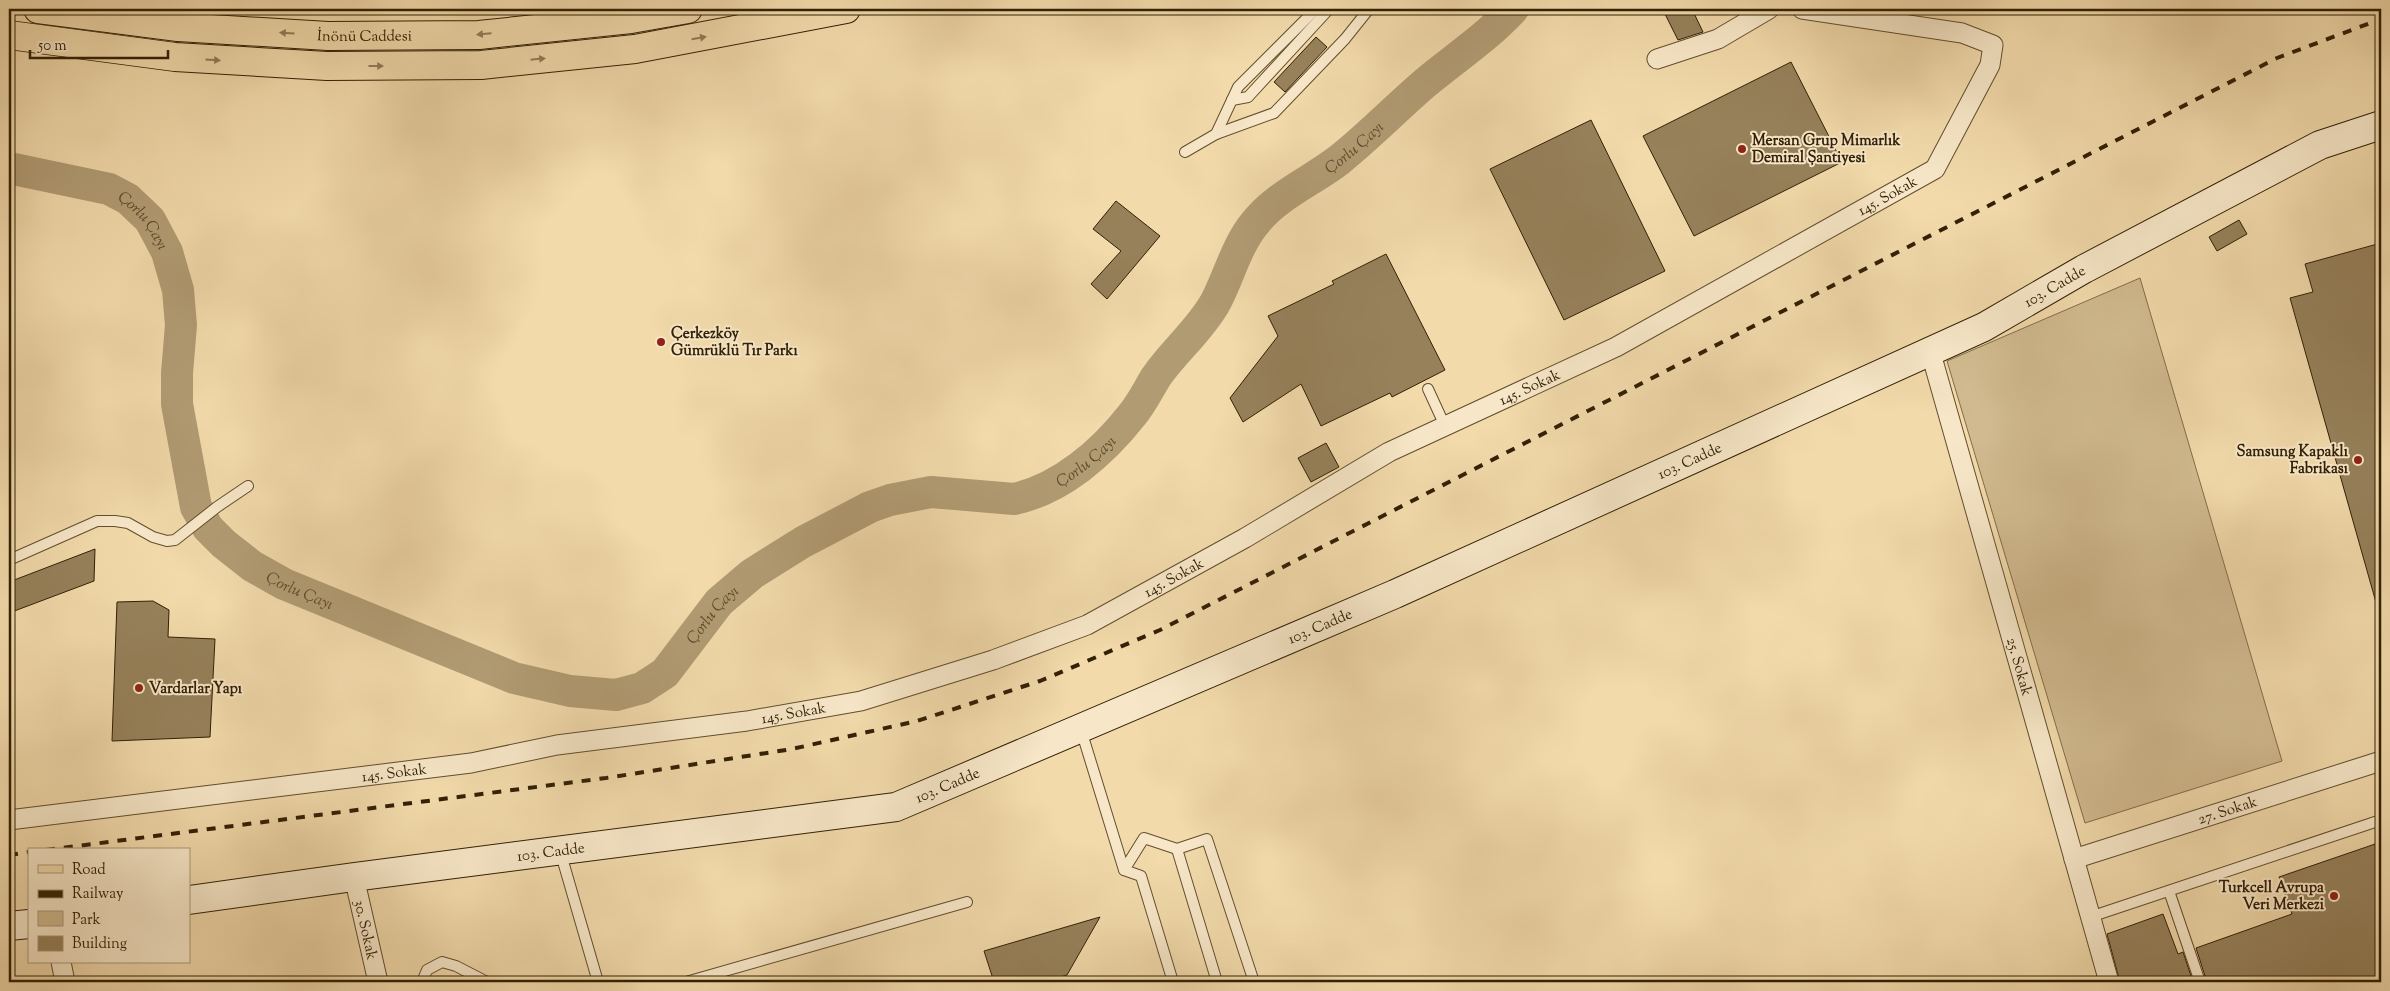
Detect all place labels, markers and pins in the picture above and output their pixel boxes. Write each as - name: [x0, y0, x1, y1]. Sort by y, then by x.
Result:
- place label: Mersan Grup Mimarlık Demiral Şantiyesi: [1752, 131, 1901, 169]
- marker: Mersan Grup Mimarlık Demiral Şantiyesi: [1736, 143, 1748, 155]
- place label: Çerkezköy Gümrüklü Tır Parkı: [671, 324, 798, 362]
- marker: Çerkezköy Gümrüklü Tır Parkı: [655, 336, 667, 348]
- place label: Samsung Kapaklı Fabrikası: [2236, 442, 2349, 480]
- marker: Samsung Kapaklı Fabrikası: [2352, 454, 2364, 466]
- place label: Vardarlar Yapı: [149, 679, 243, 700]
- marker: Vardarlar Yapı: [133, 682, 145, 694]
- place label: Turkcell Avrupa Veri Merkezi: [2219, 878, 2325, 916]
- marker: Turkcell Avrupa Veri Merkezi: [2328, 890, 2340, 902]

